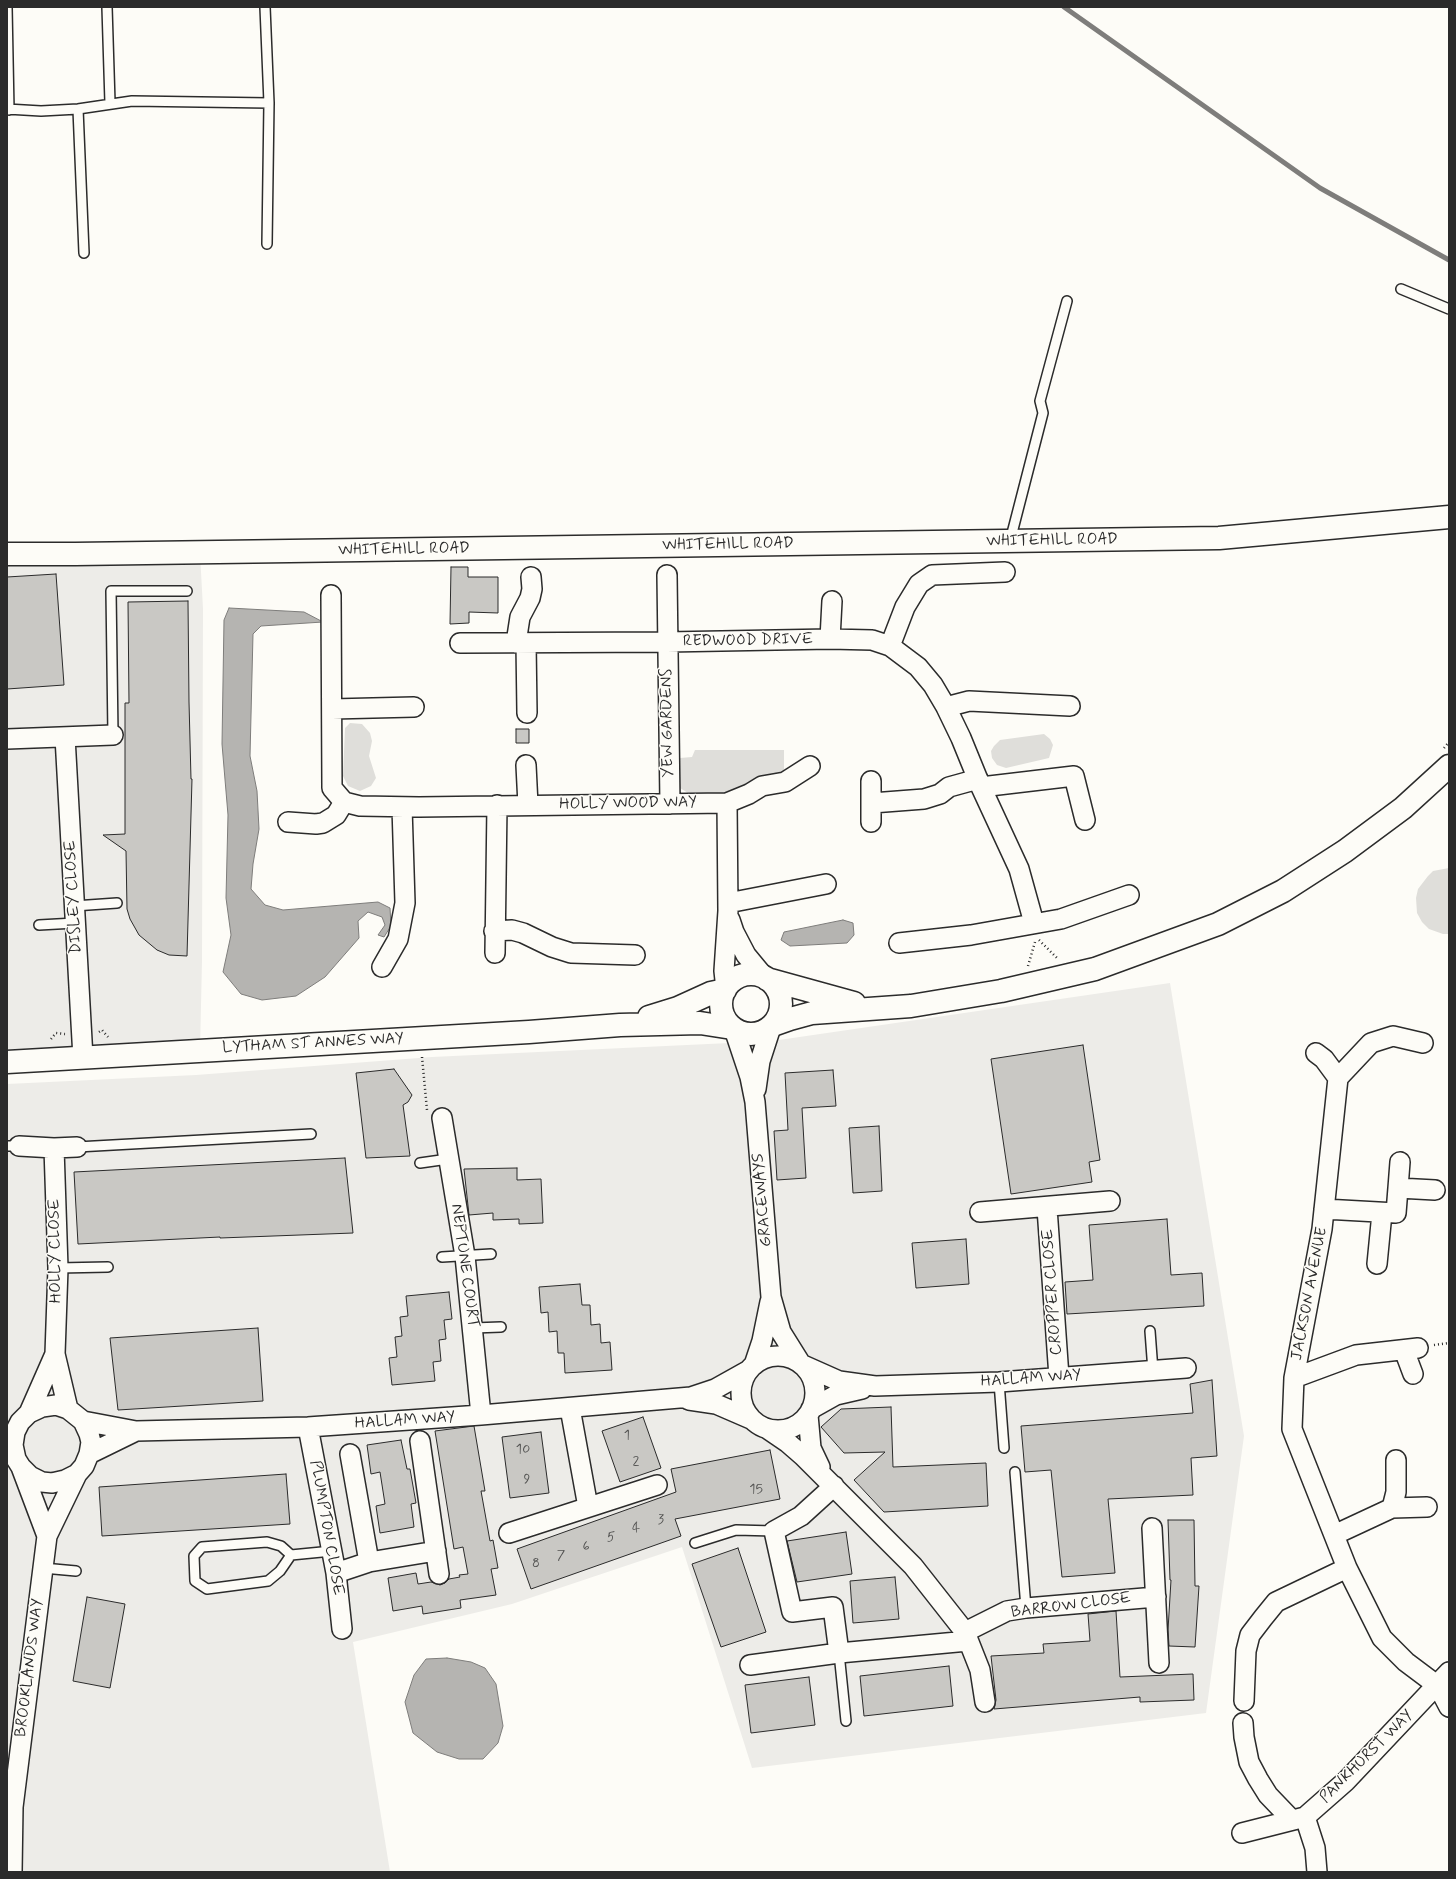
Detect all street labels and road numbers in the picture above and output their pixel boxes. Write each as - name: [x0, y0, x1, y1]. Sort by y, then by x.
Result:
- street label: WHITEHILL ROAD: [986, 530, 1118, 552]
- street label: WHITEHILL ROAD: [662, 534, 794, 556]
- street label: WHITEHILL ROAD: [338, 539, 470, 561]
- street label: REDWOOD DRIVE: [683, 630, 813, 652]
- street label: YEW GARDENS: [657, 668, 679, 778]
- street label: HOLLY WOOD WAY: [559, 793, 697, 815]
- street label: DISLEY CLOSE: [61, 840, 87, 954]
- street label: LYTHAM ST ANNES WAY: [222, 1030, 404, 1058]
- street label: GRACEWAYS: [749, 1152, 777, 1248]
- street label: HOLLY CLOSE: [45, 1199, 67, 1303]
- street label: NEPTUNE COURT: [446, 1203, 482, 1329]
- street label: JACKSON AVENUE: [1288, 1226, 1332, 1362]
- street label: CROPPER CLOSE: [1039, 1228, 1067, 1356]
- street label: HALLAM WAY: [980, 1366, 1082, 1392]
- street label: HALLAM WAY: [354, 1408, 456, 1434]
- street label: PLUMPTON CLOSE: [305, 1459, 347, 1597]
- street label: BARROW CLOSE: [1010, 1589, 1132, 1623]
- street label: BROOKLANDS WAY: [12, 1598, 48, 1738]
- street label: PANKHURST WAY: [1316, 1706, 1418, 1808]

